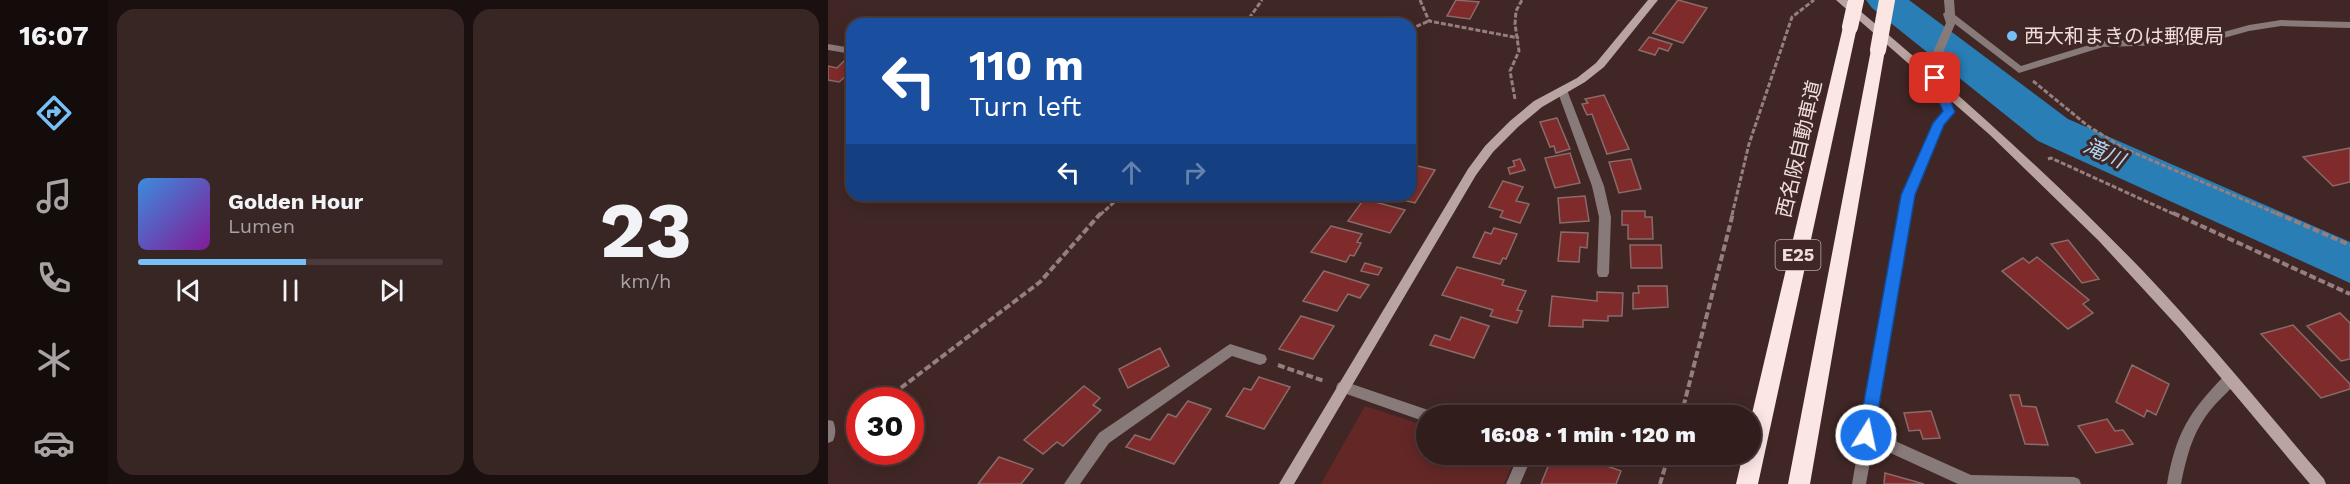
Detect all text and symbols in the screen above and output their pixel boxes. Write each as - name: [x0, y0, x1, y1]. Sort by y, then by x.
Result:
- text: 16:07: [19, 20, 89, 52]
- place label: 西大和まきのは郵便局: [2024, 24, 2224, 48]
- marker: 西大和まきのは郵便局: [2005, 29, 2019, 43]
- text: 110 m: [969, 41, 1084, 90]
- icon: left: [870, 42, 948, 120]
- pin: [1909, 52, 1960, 103]
- icon: arrive: [1918, 61, 1951, 94]
- street label: 西名阪自動車道: [1772, 78, 1826, 220]
- text: Turn left: [969, 91, 1081, 123]
- icon: directions: [33, 92, 75, 134]
- water label: 滝川: [2080, 133, 2130, 173]
- icon: left: [1052, 156, 1085, 189]
- icon: ahead: [1115, 156, 1148, 189]
- icon: right: [1178, 156, 1211, 189]
- icon: music: [33, 175, 75, 217]
- text: 23: [599, 184, 692, 276]
- text: Golden Hour: [228, 189, 363, 214]
- text: Lumen: [228, 214, 295, 238]
- road number: E25: [1776, 240, 1820, 270]
- icon: phone: [33, 257, 75, 299]
- text: km/h: [620, 269, 672, 293]
- icon: previous: [172, 274, 205, 307]
- icon: pause: [274, 274, 307, 307]
- icon: next: [375, 274, 408, 307]
- icon: climate: [33, 339, 75, 381]
- speed limit sign: 30: [846, 387, 924, 465]
- position arrow: [1834, 403, 1898, 467]
- icon: car: [33, 422, 75, 464]
- text: 16:08 · 1 min · 120 m: [1481, 422, 1696, 447]

